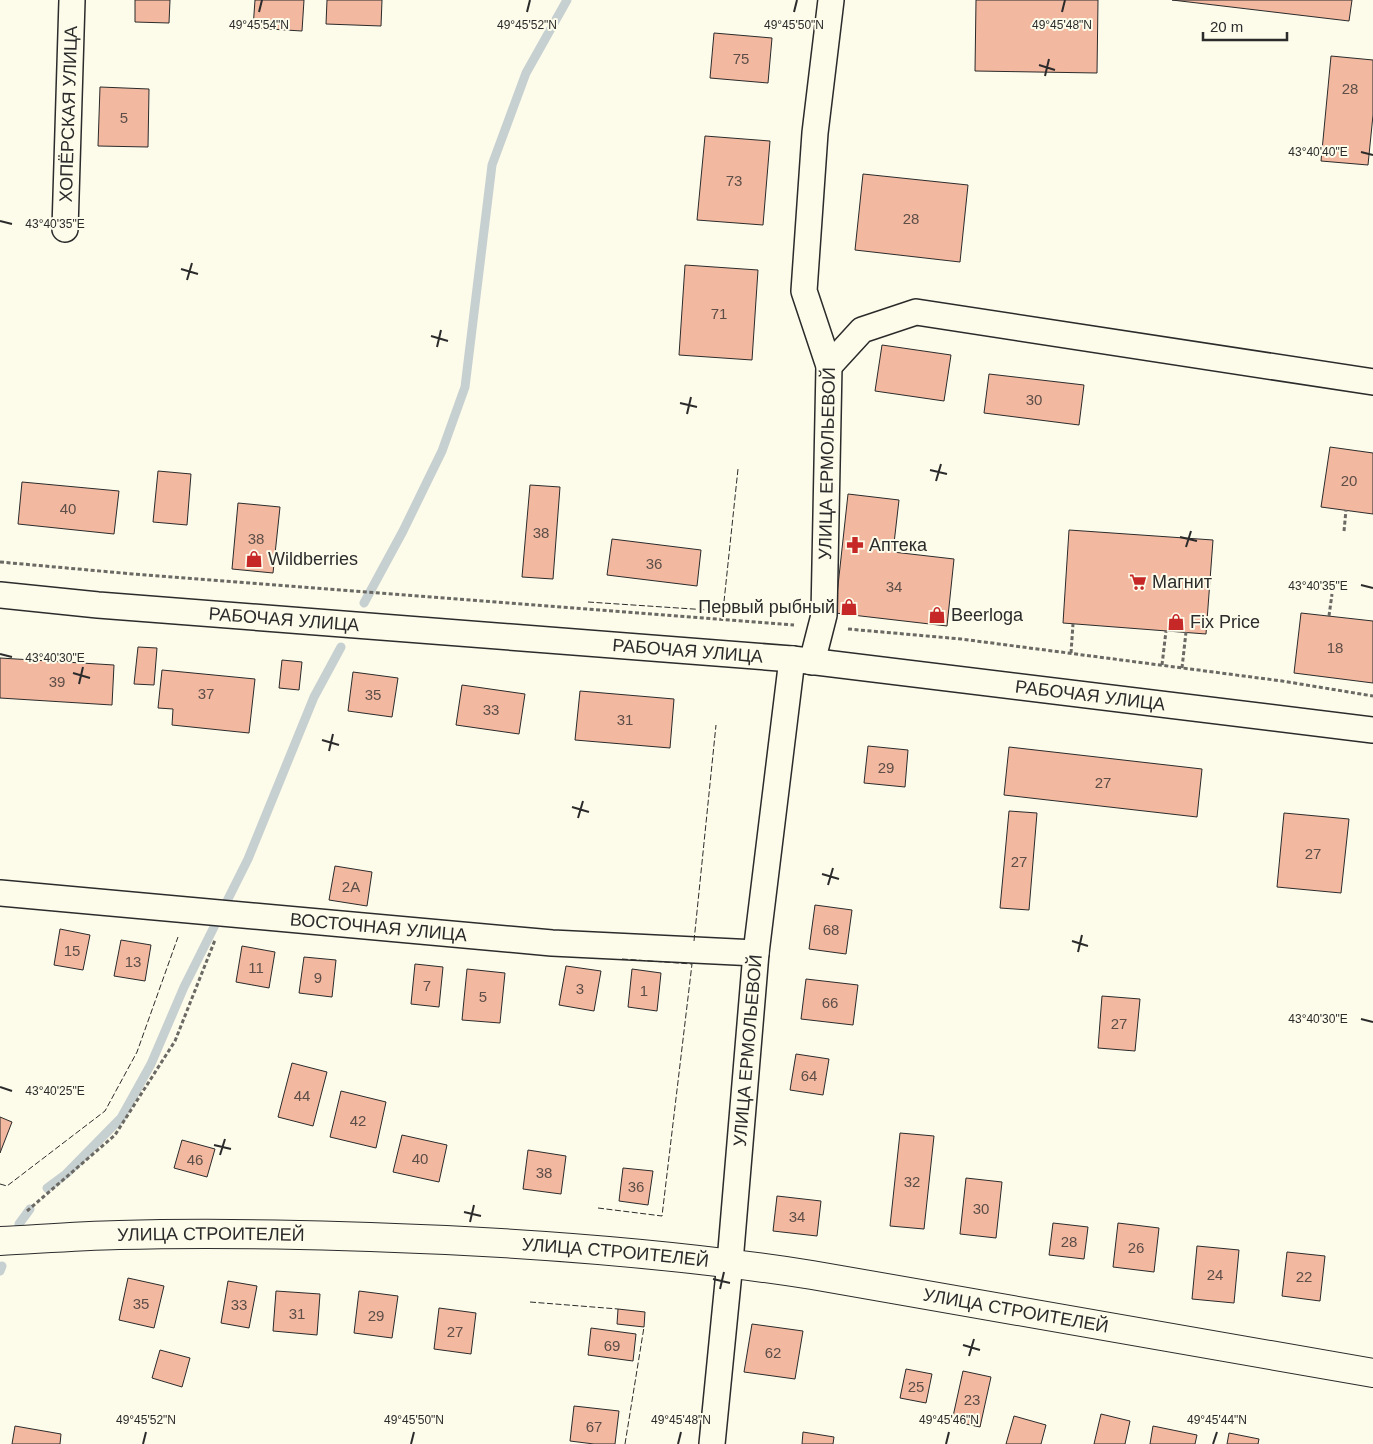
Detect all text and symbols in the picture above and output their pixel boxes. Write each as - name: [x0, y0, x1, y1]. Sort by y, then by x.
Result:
- scale bar: [1203, 10, 1287, 42]
- text: 49°45'54"N: [229, 18, 289, 32]
- text: 49°45'52"N: [497, 18, 557, 32]
- text: 49°45'50"N: [764, 18, 824, 32]
- text: 49°45'48"N: [1032, 18, 1092, 32]
- text: 20 m: [1210, 18, 1243, 35]
- street label: ХОПЁРСКАЯ УЛИЦА: [56, 25, 81, 203]
- house number: 75: [733, 50, 749, 67]
- house number: 28: [1342, 80, 1358, 97]
- house number: 5: [120, 109, 128, 126]
- text: 43°40'40"E: [1288, 145, 1348, 159]
- house number: 73: [726, 172, 742, 189]
- house number: 28: [903, 210, 919, 227]
- text: 43°40'35"E: [25, 217, 85, 231]
- house number: 71: [711, 305, 727, 322]
- street label: УЛИЦА ЕРМОЛЬЕВОЙ: [815, 367, 839, 560]
- house number: 30: [1026, 391, 1042, 408]
- house number: 20: [1341, 472, 1357, 489]
- house number: 40: [60, 500, 76, 517]
- house number: 38: [533, 524, 549, 541]
- house number: 38: [248, 530, 264, 547]
- pharmacy icon: Аптека: [845, 535, 865, 555]
- place label: Аптека: [869, 535, 928, 555]
- shop icon: Wildberries: [244, 549, 264, 569]
- place label: Wildberries: [268, 549, 358, 569]
- house number: 36: [646, 555, 662, 572]
- supermarket icon: Магнит: [1128, 572, 1148, 592]
- place label: Магнит: [1152, 572, 1212, 592]
- house number: 34: [886, 578, 902, 595]
- text: 43°40'35"E: [1288, 579, 1348, 593]
- place label: Первый рыбный: [698, 597, 835, 617]
- shop icon: Первый рыбный: [839, 597, 859, 617]
- street label: РАБОЧАЯ УЛИЦА: [208, 604, 360, 635]
- shop icon: Beerloga: [927, 605, 947, 625]
- place label: Beerloga: [951, 605, 1024, 625]
- shop icon: Fix Price: [1166, 612, 1186, 632]
- place label: Fix Price: [1190, 612, 1260, 632]
- street label: РАБОЧАЯ УЛИЦА: [612, 635, 764, 667]
- house number: 18: [1327, 639, 1343, 656]
- text: 43°40'30"E: [25, 651, 85, 665]
- house number: 39: [49, 673, 65, 690]
- street label: РАБОЧАЯ УЛИЦА: [1014, 676, 1166, 715]
- house number: 37: [198, 685, 214, 702]
- house number: 35: [365, 686, 381, 703]
- house number: 33: [483, 701, 499, 718]
- house number: 31: [617, 711, 633, 728]
- house number: 29: [878, 759, 894, 776]
- house number: 27: [1095, 774, 1111, 791]
- house number: 27: [1305, 845, 1321, 862]
- house number: 27: [1011, 853, 1027, 870]
- house number: 2А: [342, 878, 360, 895]
- street label: ВОСТОЧНАЯ УЛИЦА: [289, 909, 468, 945]
- house number: 68: [823, 921, 839, 938]
- house number: 15: [64, 942, 80, 959]
- house number: 13: [125, 953, 141, 970]
- street label: УЛИЦА ЕРМОЛЬЕВОЙ: [730, 954, 766, 1147]
- house number: 11: [248, 959, 264, 976]
- house number: 9: [314, 969, 322, 986]
- house number: 7: [423, 977, 431, 994]
- house number: 3: [576, 980, 584, 997]
- house number: 1: [640, 982, 648, 999]
- house number: 5: [479, 988, 487, 1005]
- house number: 66: [822, 994, 838, 1011]
- text: 43°40'30"E: [1288, 1012, 1348, 1026]
- house number: 27: [1111, 1015, 1127, 1032]
- house number: 64: [801, 1067, 817, 1084]
- text: 43°40'25"E: [25, 1084, 85, 1098]
- house number: 44: [294, 1087, 310, 1104]
- house number: 42: [350, 1112, 366, 1129]
- house number: 40: [412, 1150, 428, 1167]
- house number: 46: [187, 1151, 203, 1168]
- house number: 38: [536, 1164, 552, 1181]
- house number: 32: [904, 1173, 920, 1190]
- house number: 36: [628, 1178, 644, 1195]
- house number: 30: [973, 1200, 989, 1217]
- house number: 34: [789, 1208, 805, 1225]
- street label: УЛИЦА СТРОИТЕЛЕЙ: [117, 1224, 305, 1245]
- house number: 28: [1061, 1233, 1077, 1250]
- street label: УЛИЦА СТРОИТЕЛЕЙ: [521, 1234, 710, 1271]
- house number: 26: [1128, 1239, 1144, 1256]
- house number: 24: [1207, 1266, 1223, 1283]
- house number: 22: [1296, 1268, 1312, 1285]
- street label: УЛИЦА СТРОИТЕЛЕЙ: [922, 1285, 1110, 1337]
- house number: 35: [133, 1295, 149, 1312]
- house number: 33: [231, 1296, 247, 1313]
- house number: 31: [289, 1305, 305, 1322]
- house number: 29: [368, 1307, 384, 1324]
- house number: 27: [447, 1323, 463, 1340]
- house number: 69: [604, 1337, 620, 1354]
- house number: 62: [765, 1344, 781, 1361]
- house number: 25: [908, 1378, 924, 1395]
- house number: 23: [964, 1391, 980, 1408]
- text: 49°45'52"N: [116, 1413, 176, 1427]
- text: 49°45'50"N: [384, 1413, 444, 1427]
- text: 49°45'48"N: [651, 1413, 711, 1427]
- text: 49°45'46"N: [919, 1413, 979, 1427]
- text: 49°45'44"N: [1187, 1413, 1247, 1427]
- house number: 67: [586, 1418, 602, 1435]

